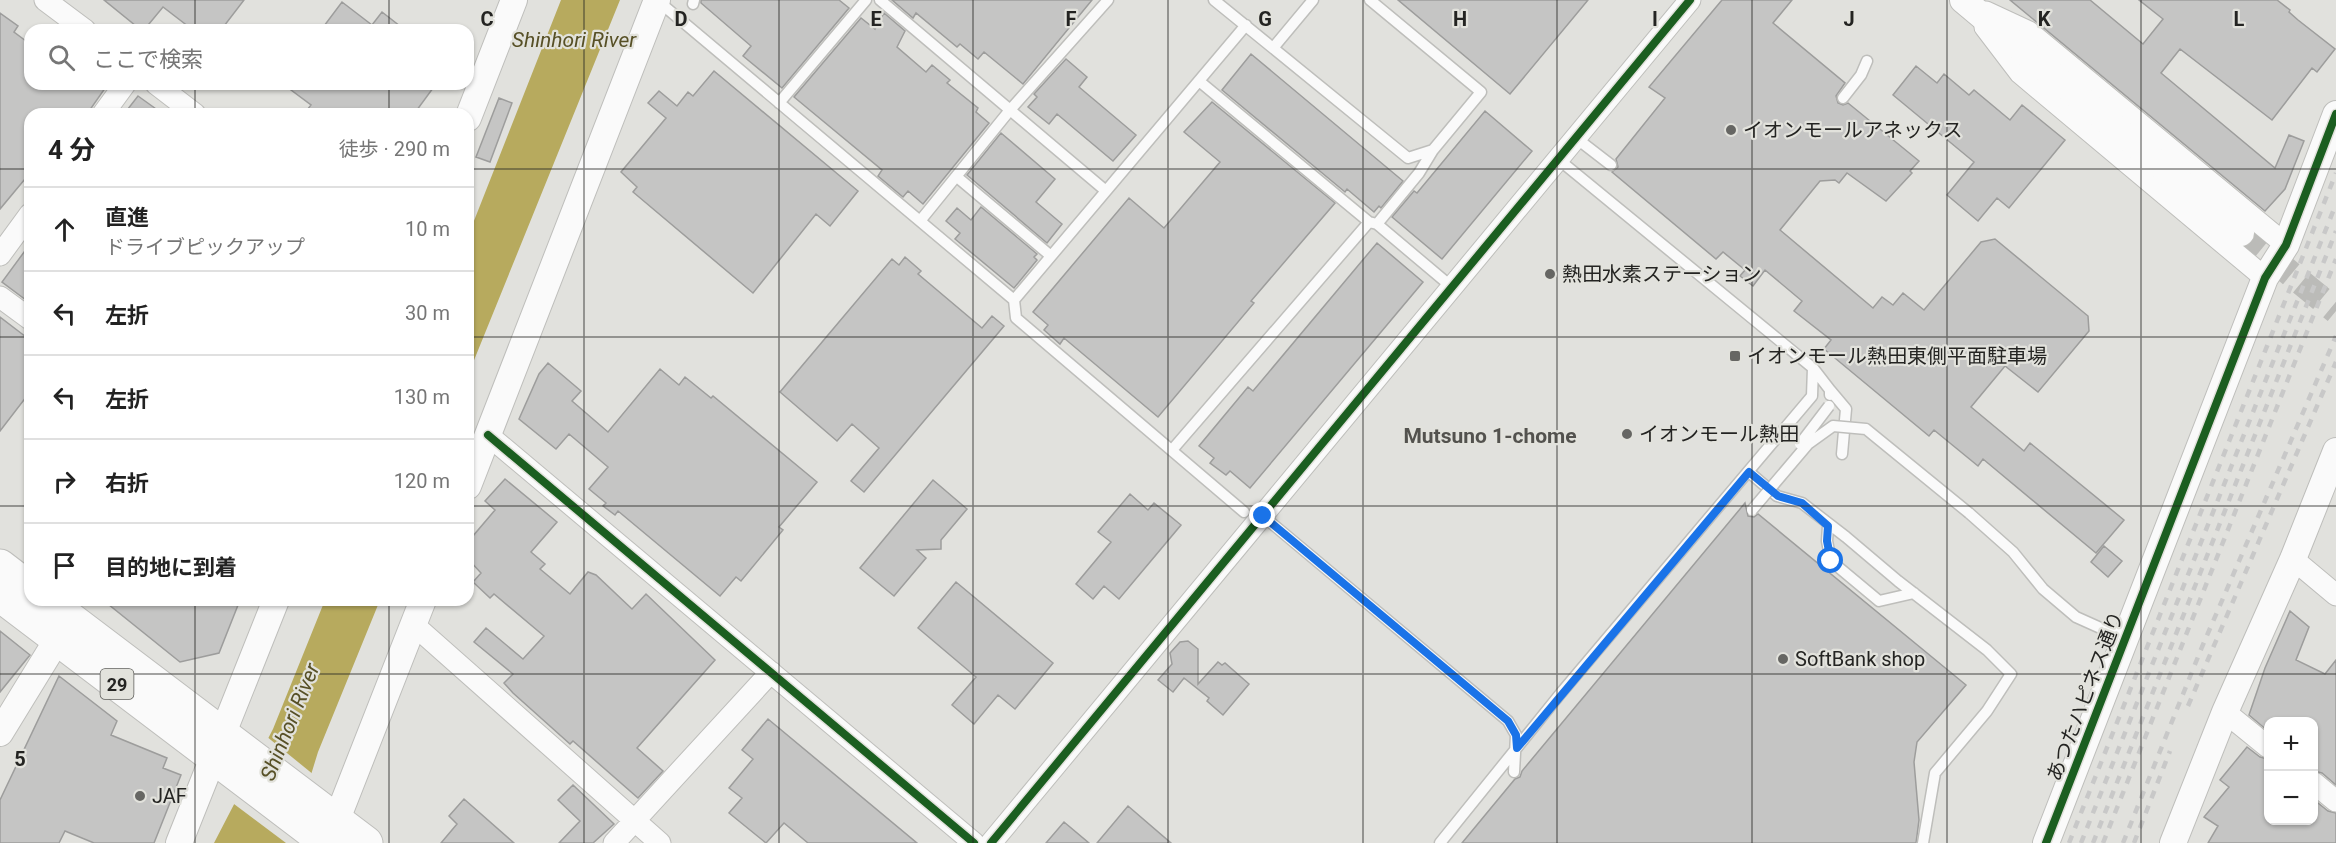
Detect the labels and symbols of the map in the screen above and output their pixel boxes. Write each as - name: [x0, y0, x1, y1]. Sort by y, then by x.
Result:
- text: C: [480, 7, 494, 31]
- text: D: [675, 7, 688, 31]
- text: E: [870, 7, 882, 31]
- text: F: [1066, 7, 1077, 31]
- text: G: [1258, 7, 1272, 31]
- text: H: [1453, 7, 1467, 31]
- text: I: [1652, 7, 1658, 31]
- text: J: [1843, 7, 1855, 31]
- text: K: [2038, 7, 2051, 31]
- text: L: [2234, 7, 2245, 31]
- water label: Shinhori River: [512, 28, 637, 52]
- place label: イオンモールアネックス: [1743, 118, 1962, 142]
- marker: イオンモールアネックス: [1724, 123, 1738, 137]
- place label: 熱田水素ステーション: [1562, 262, 1762, 286]
- marker: 熱田水素ステーション: [1543, 267, 1557, 281]
- place label: イオンモール熱田東側平面駐車場: [1747, 344, 2047, 368]
- marker: イオンモール熱田東側平面駐車場: [1728, 349, 1742, 363]
- place label: イオンモール熱田: [1639, 422, 1799, 446]
- district label: Mutsuno 1-chome: [1403, 424, 1577, 448]
- marker: イオンモール熱田: [1620, 427, 1634, 441]
- route end: [1249, 502, 1275, 528]
- route start: [1817, 547, 1843, 573]
- street label: あつたハピネス通り: [2042, 608, 2128, 784]
- place label: SoftBank shop: [1795, 647, 1925, 671]
- marker: SoftBank shop: [1776, 652, 1790, 666]
- water label: Shinhori River: [256, 659, 325, 784]
- road number: 29: [100, 669, 134, 699]
- text: 5: [14, 747, 26, 771]
- place label: JAF: [152, 784, 187, 808]
- marker: JAF: [133, 789, 147, 803]

